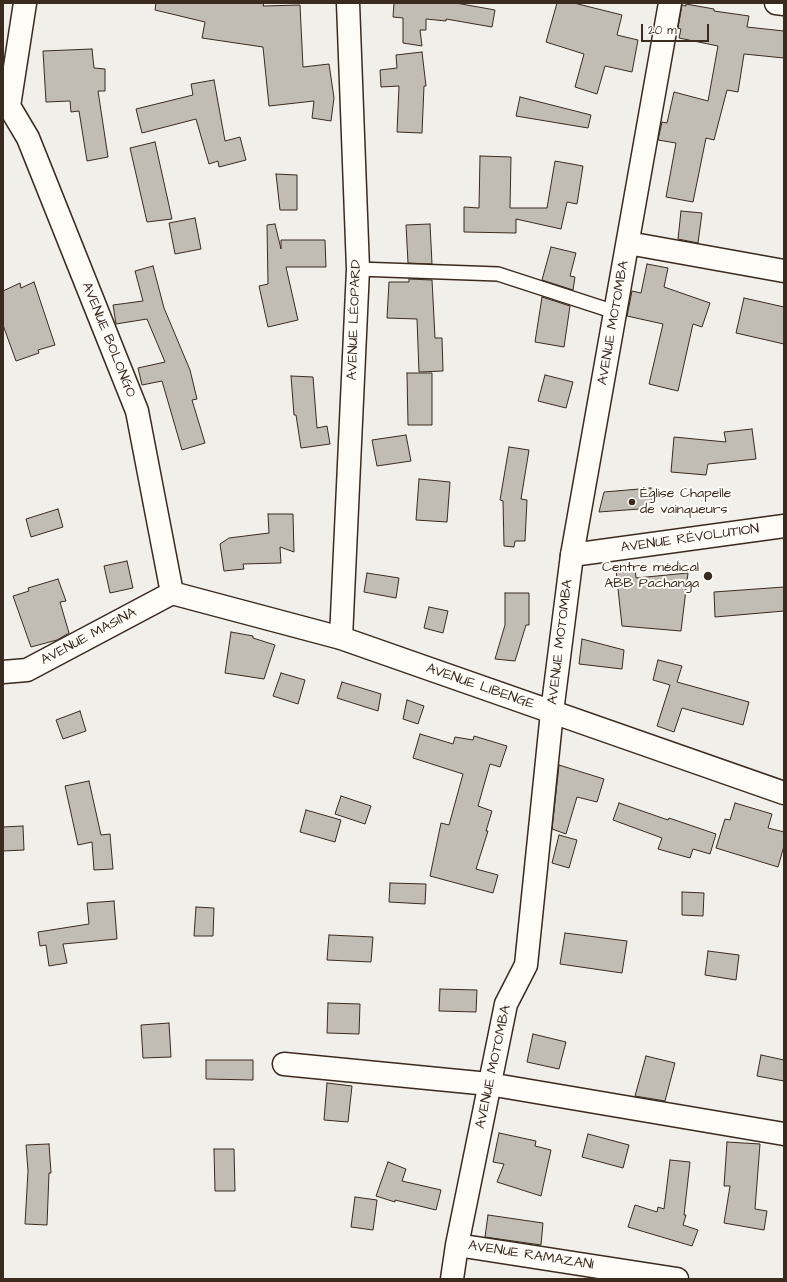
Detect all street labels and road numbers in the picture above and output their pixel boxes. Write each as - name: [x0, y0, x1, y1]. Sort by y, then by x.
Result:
- street label: AVENUE LÉOPARD: [344, 259, 366, 381]
- street label: AVENUE MOTOMBA: [595, 259, 633, 387]
- street label: AVENUE BOLONGO: [77, 280, 139, 400]
- street label: AVENUE RÉVOLUTION: [620, 521, 760, 557]
- street label: AVENUE MOTOMBA: [545, 578, 577, 706]
- street label: AVENUE MASINA: [38, 605, 140, 669]
- street label: AVENUE LIBENGE: [424, 661, 536, 713]
- street label: AVENUE MOTOMBA: [473, 1004, 515, 1130]
- street label: AVENUE RAMAZANI: [467, 1238, 595, 1274]

